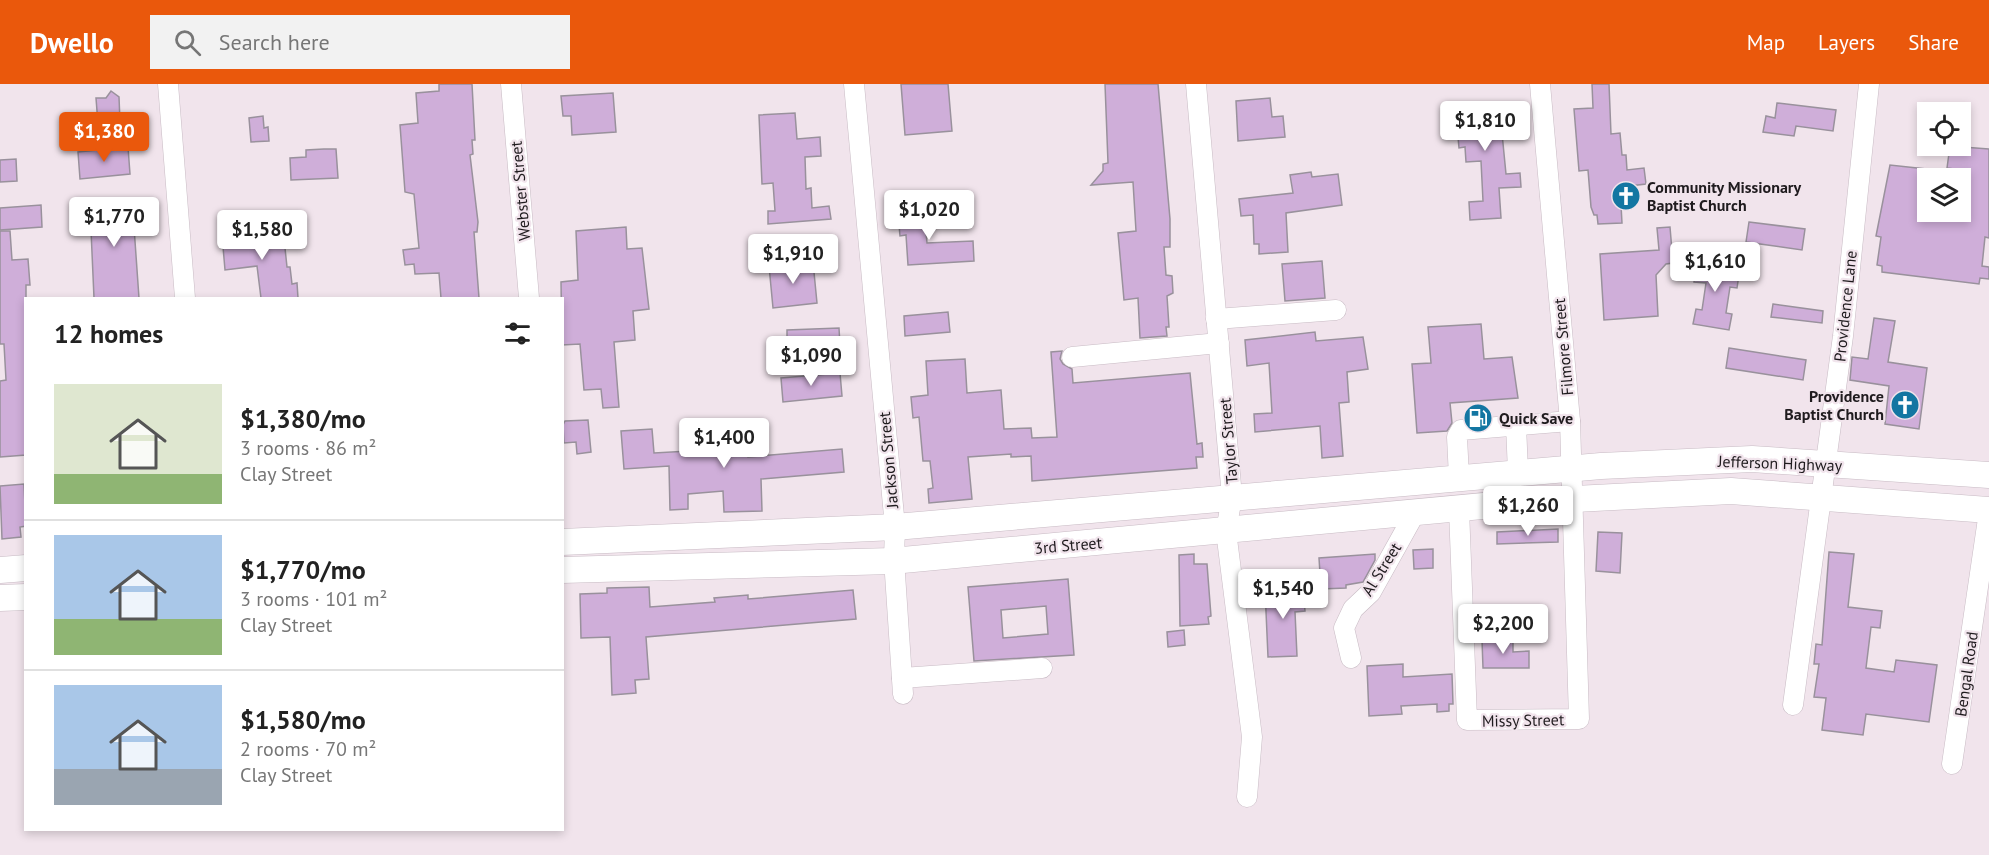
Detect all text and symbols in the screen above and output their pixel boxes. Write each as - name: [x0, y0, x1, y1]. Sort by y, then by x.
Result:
- search box: [150, 15, 570, 69]
- text: Dwello: [30, 24, 114, 61]
- icon: search: [171, 26, 204, 59]
- text: Search here: [219, 28, 330, 56]
- text: Map: [1747, 29, 1785, 56]
- text: Layers: [1818, 29, 1875, 56]
- text: Share: [1908, 29, 1959, 56]
- pin: $1,810: [1436, 101, 1534, 152]
- map controls: [1917, 102, 1971, 222]
- button: locate: [1917, 102, 1971, 156]
- text: $1,810: [1454, 107, 1516, 133]
- pin: $1,380: [55, 112, 153, 163]
- text: $1,380: [73, 118, 135, 144]
- street label: Webster Street: [506, 140, 534, 242]
- button: layers: [1917, 168, 1971, 222]
- place label: Community Missionary Baptist Church: [1647, 177, 1801, 215]
- church icon: Community Missionary Baptist Church: [1610, 180, 1642, 212]
- pin: $1,020: [880, 190, 978, 241]
- text: $1,020: [898, 196, 960, 222]
- pin: $1,770: [65, 197, 163, 248]
- text: $1,770: [83, 203, 145, 229]
- pin: $1,580: [213, 210, 311, 261]
- text: $1,580: [231, 216, 293, 242]
- pin: $1,910: [744, 234, 842, 285]
- text: $1,910: [762, 240, 824, 266]
- pin: $1,610: [1666, 242, 1764, 293]
- text: $1,610: [1684, 248, 1746, 274]
- street label: Providence Lane: [1829, 249, 1861, 363]
- street label: Filmore Street: [1549, 297, 1577, 396]
- text: 12 homes: [54, 317, 163, 350]
- icon: filters: [501, 317, 534, 350]
- pin: $1,090: [762, 336, 860, 387]
- text: $1,090: [780, 342, 842, 368]
- place label: Providence Baptist Church: [1784, 386, 1884, 424]
- church icon: Providence Baptist Church: [1889, 389, 1921, 421]
- street label: Taylor Street: [1214, 397, 1242, 485]
- text: $1,380/mo: [240, 402, 366, 435]
- fuel station icon: Quick Save: [1462, 402, 1494, 434]
- icon: home: [102, 408, 174, 480]
- place label: Quick Save: [1499, 408, 1573, 428]
- street label: Jackson Street: [874, 410, 902, 510]
- pin: $1,400: [675, 418, 773, 469]
- text: $1,400: [693, 424, 755, 450]
- text: 3 rooms · 86 m²: [240, 435, 376, 461]
- street label: Jefferson Highway: [1717, 451, 1843, 475]
- text: Clay Street: [240, 461, 332, 487]
- pin: $1,260: [1479, 486, 1577, 537]
- text: $1,260: [1497, 492, 1559, 518]
- street label: 3rd Street: [1033, 532, 1103, 558]
- street label: Al Street: [1357, 538, 1405, 599]
- text: $1,770/mo: [240, 553, 366, 586]
- icon: home: [102, 559, 174, 631]
- pin: $1,540: [1234, 569, 1332, 620]
- text: $1,540: [1252, 575, 1314, 601]
- text: 3 rooms · 101 m²: [240, 586, 387, 612]
- pin: $2,200: [1454, 604, 1552, 655]
- text: $2,200: [1472, 610, 1534, 636]
- text: Clay Street: [240, 612, 332, 638]
- street label: Bengal Road: [1950, 630, 1982, 718]
- text: $1,580/mo: [240, 703, 366, 736]
- icon: home: [102, 709, 174, 781]
- street label: Missy Street: [1482, 709, 1565, 731]
- text: 2 rooms · 70 m²: [240, 736, 376, 762]
- text: Clay Street: [240, 762, 332, 788]

